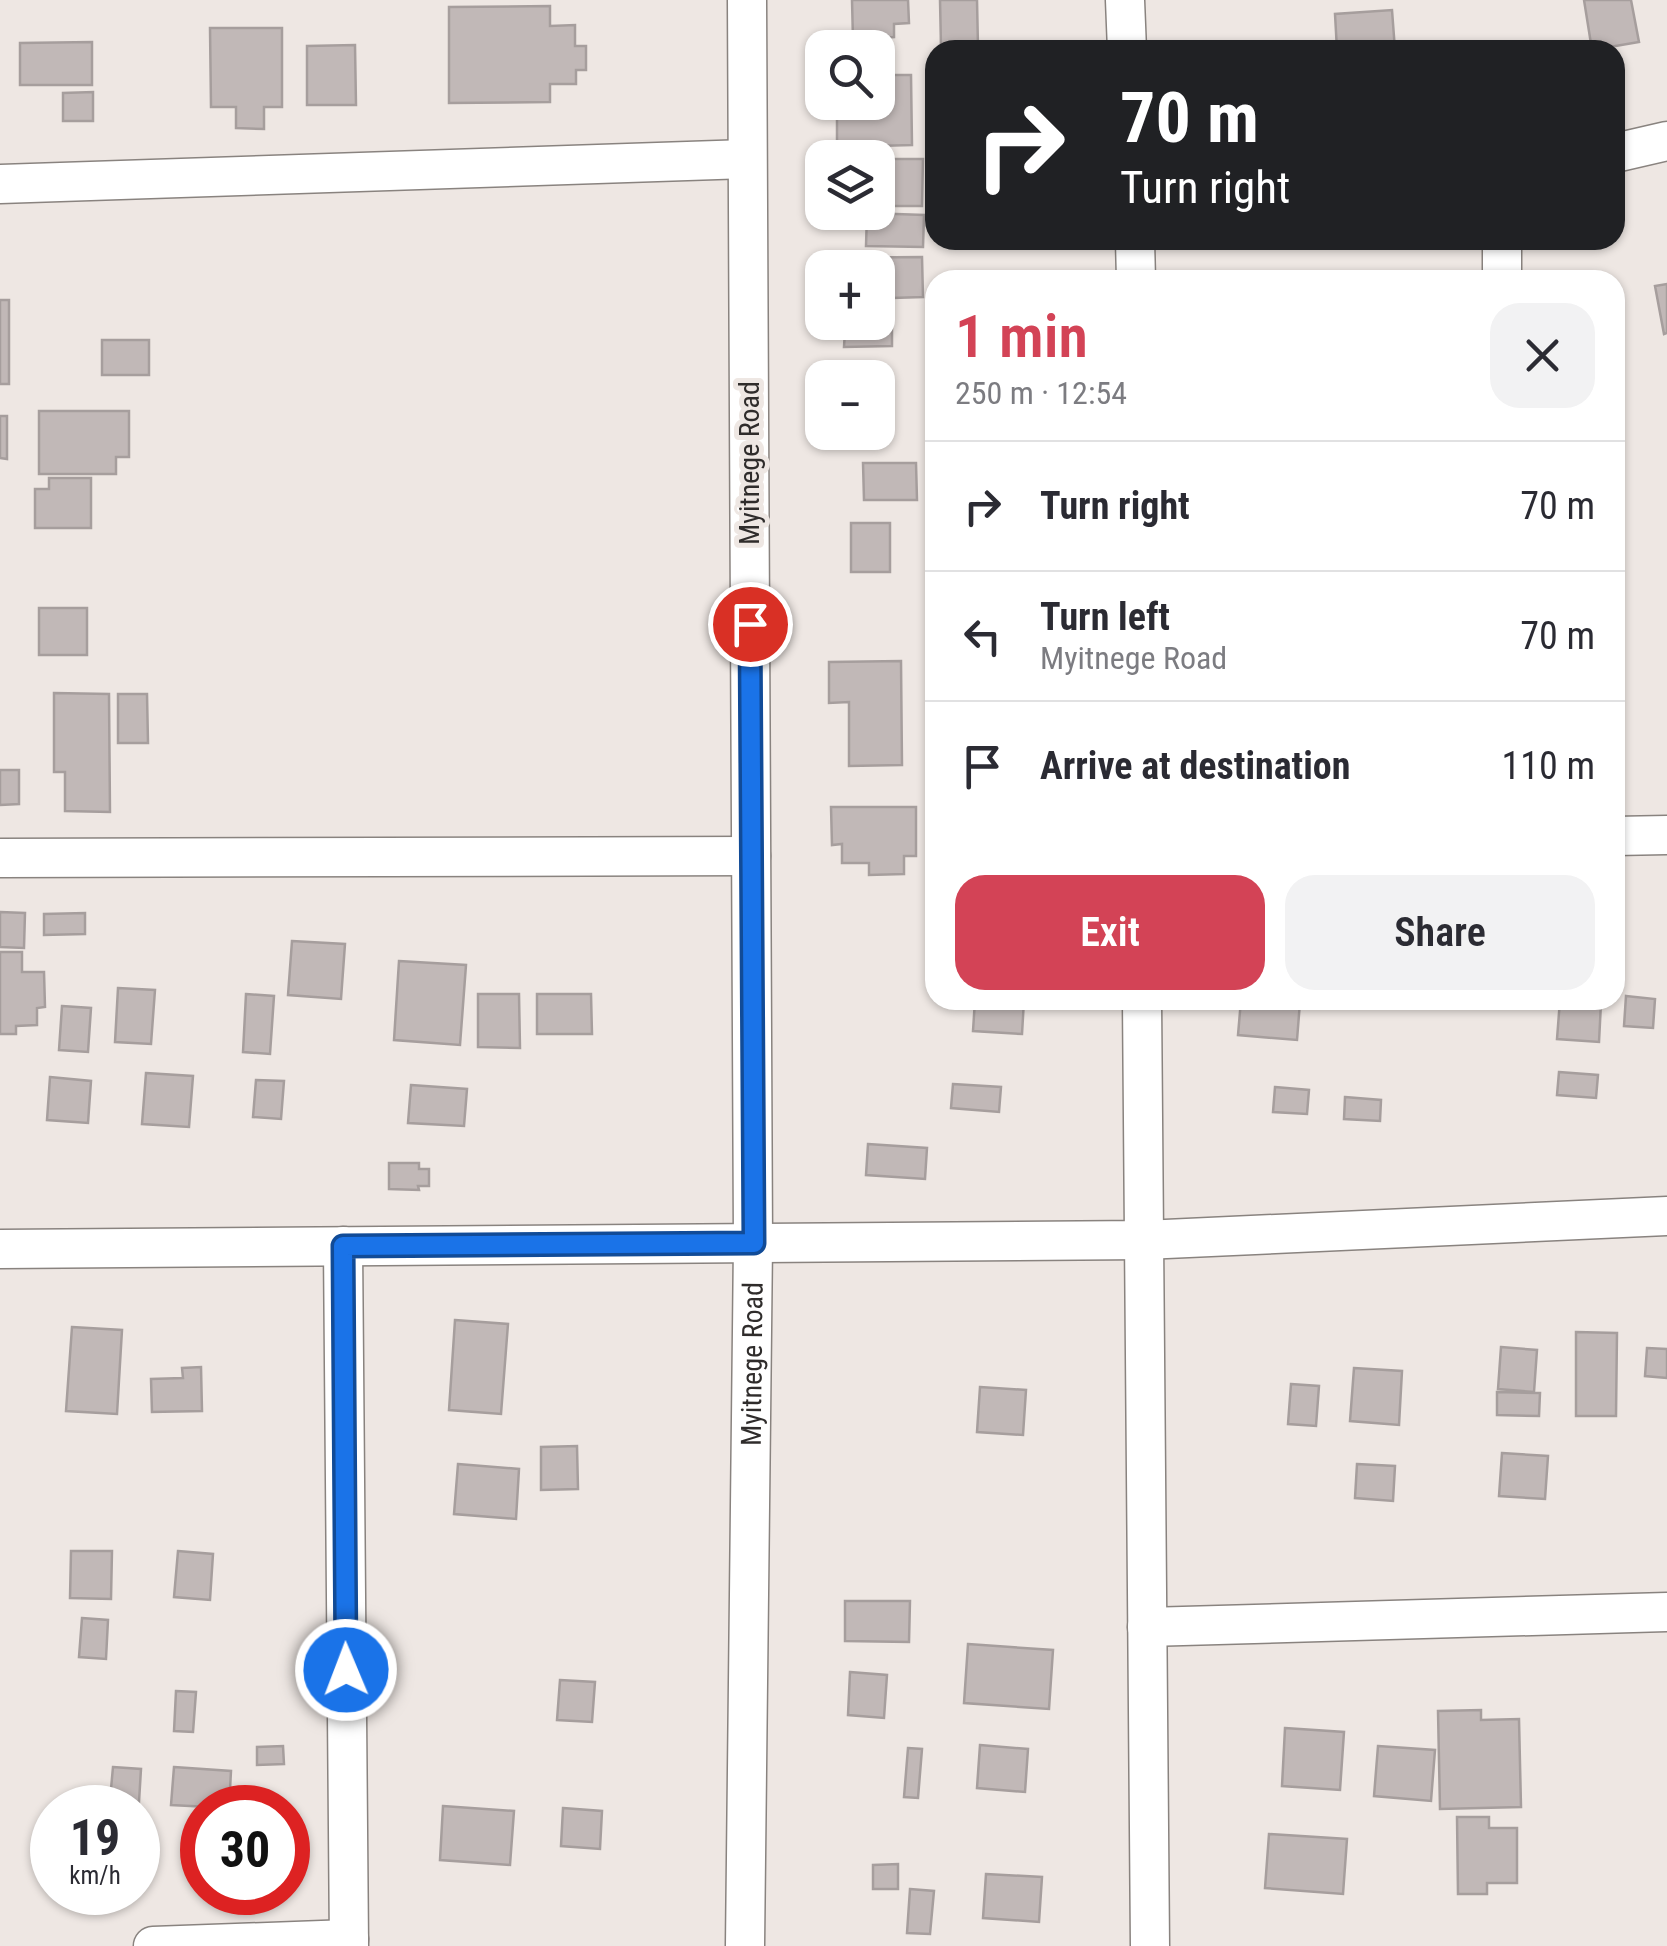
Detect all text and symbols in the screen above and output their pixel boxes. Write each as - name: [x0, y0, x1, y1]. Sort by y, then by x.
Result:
- map controls: [805, 30, 895, 450]
- button: search: [805, 30, 895, 120]
- text: 70 m: [1120, 77, 1259, 159]
- icon: right: [955, 80, 1085, 210]
- button: layers: [805, 140, 895, 230]
- text: Turn right: [1120, 161, 1290, 214]
- button: +: [805, 250, 895, 340]
- text: 1 min: [955, 301, 1088, 372]
- button: close: [1490, 303, 1595, 408]
- button: −: [805, 360, 895, 450]
- text: 250 m · 12:54: [955, 374, 1127, 412]
- street label: Myitnege Road: [733, 381, 766, 545]
- icon: right: [955, 479, 1010, 534]
- text: Turn right: [1040, 484, 1190, 528]
- text: 70 m: [1520, 484, 1595, 528]
- pin: [708, 582, 793, 667]
- text: Turn left: [1040, 595, 1170, 639]
- icon: arrive: [723, 597, 778, 652]
- icon: left: [955, 609, 1010, 664]
- text: 70 m: [1520, 614, 1595, 658]
- text: Myitnege Road: [1040, 639, 1227, 677]
- icon: arrive: [955, 739, 1010, 794]
- text: Arrive at destination: [1040, 744, 1350, 788]
- text: 110 m: [1501, 744, 1595, 788]
- button: Exit: [955, 875, 1265, 990]
- button: Share: [1285, 875, 1595, 990]
- street label: Myitnege Road: [734, 1282, 769, 1446]
- position arrow: [294, 1618, 398, 1722]
- speed limit sign: 30: [180, 1785, 310, 1915]
- text: 19: [70, 1809, 120, 1867]
- text: km/h: [69, 1861, 121, 1890]

